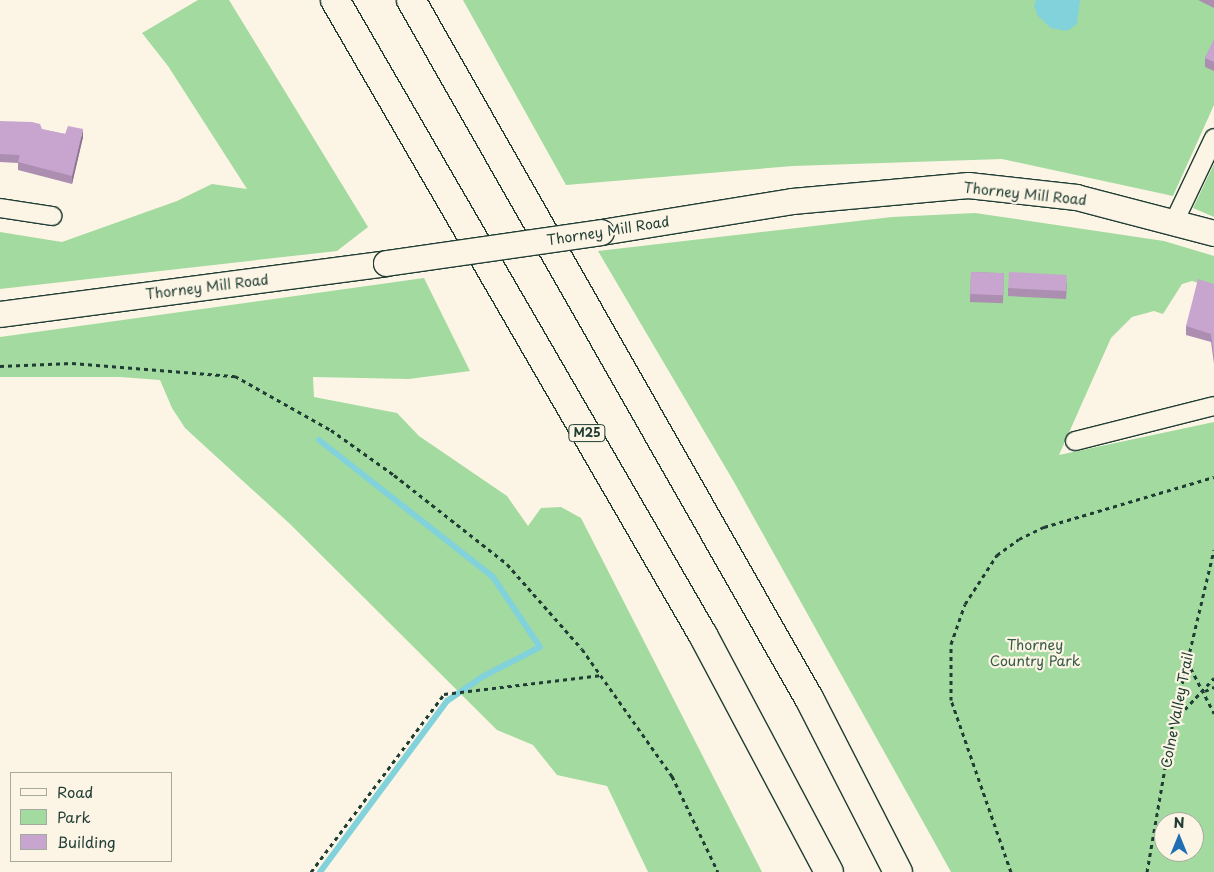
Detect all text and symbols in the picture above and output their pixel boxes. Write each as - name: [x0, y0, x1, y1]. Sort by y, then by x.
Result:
- street label: Thorney Mill Road: [962, 179, 1088, 209]
- street label: Thorney Mill Road: [545, 213, 671, 249]
- street label: Thorney Mill Road: [144, 271, 270, 303]
- road number: M25: [568, 423, 606, 442]
- park label: Thorney Country Park: [990, 637, 1080, 670]
- street label: Colne Valley Trail: [1157, 650, 1197, 770]
- legend: [10, 772, 172, 862]
- text: Road: [57, 780, 93, 803]
- text: Park: [57, 805, 91, 828]
- north arrow: [1154, 812, 1204, 862]
- text: N: [1173, 812, 1185, 833]
- text: Building: [57, 830, 116, 853]

